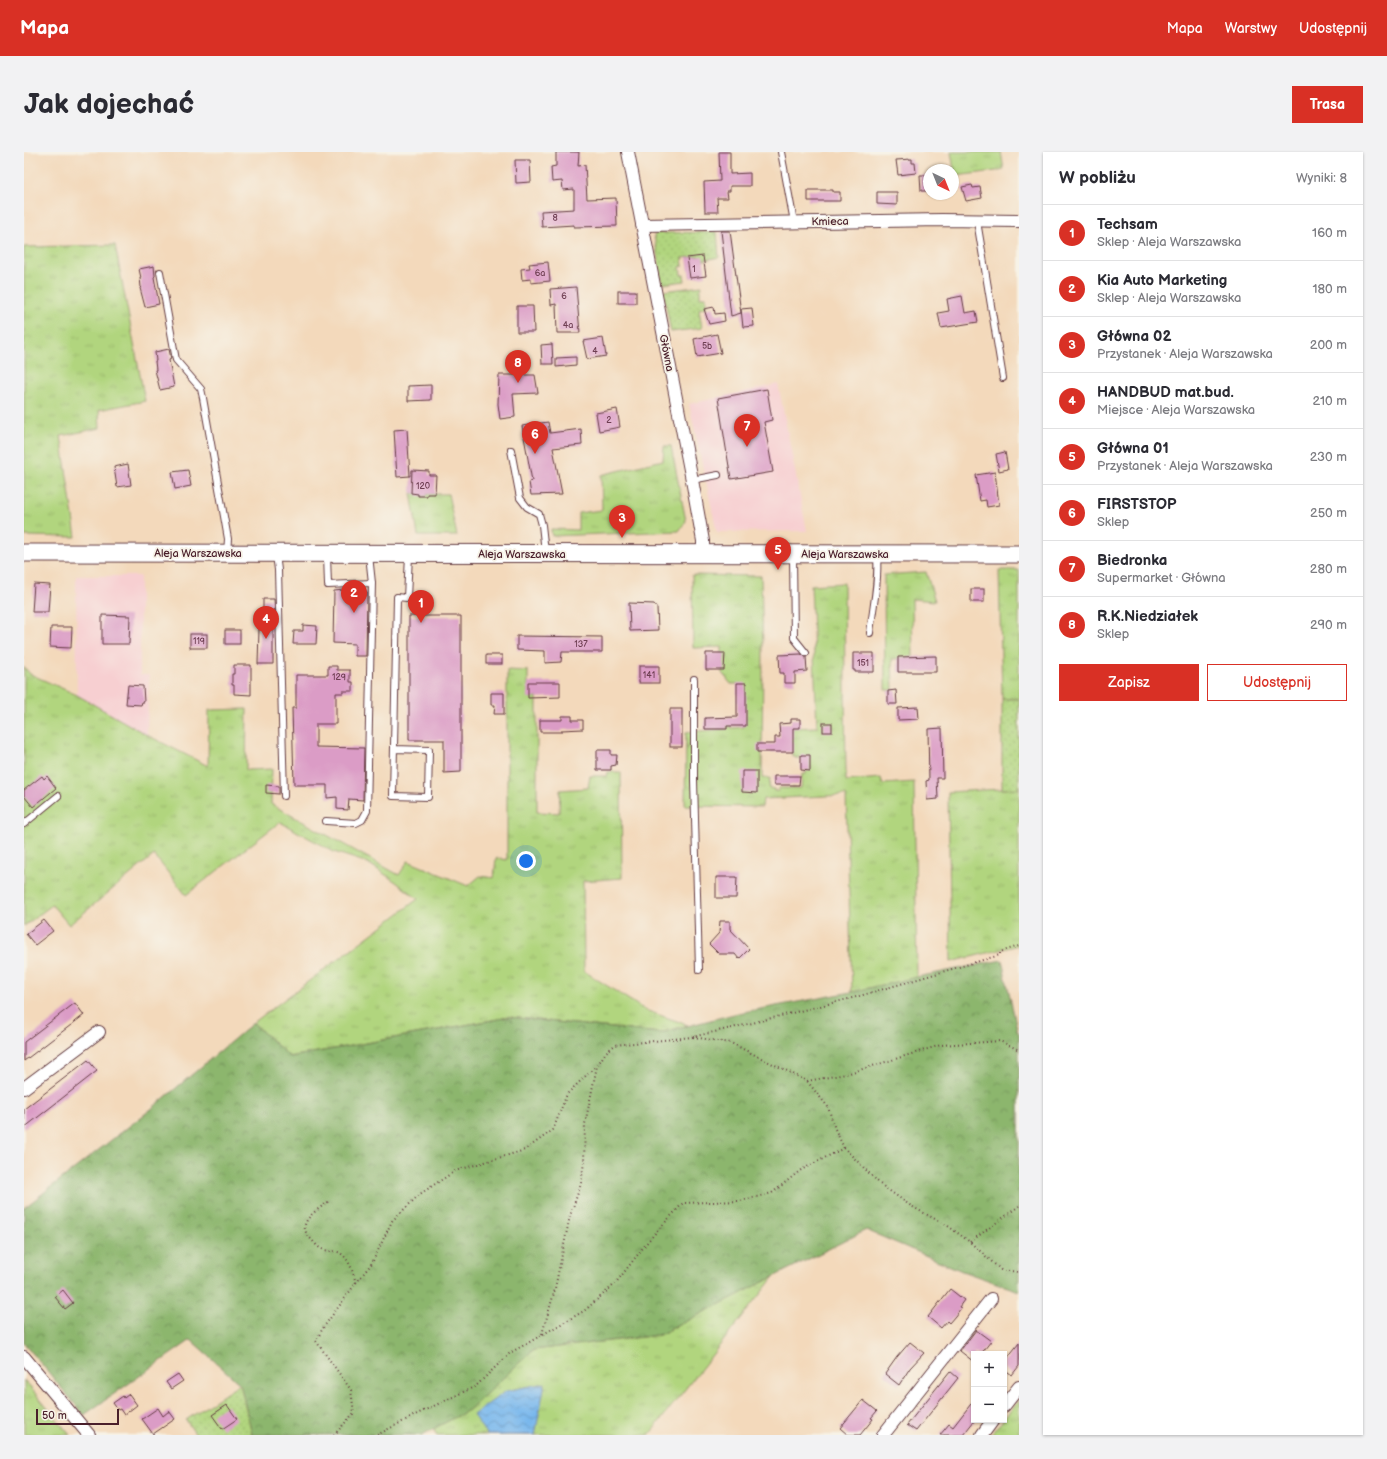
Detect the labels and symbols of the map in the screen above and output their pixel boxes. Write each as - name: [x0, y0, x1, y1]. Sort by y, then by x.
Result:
- north arrow: [923, 164, 959, 200]
- house number: 8: [552, 213, 558, 224]
- street label: Kmieca: [811, 215, 849, 228]
- house number: 1: [692, 264, 696, 275]
- house number: 6a: [535, 268, 545, 279]
- house number: 6: [561, 291, 567, 302]
- house number: 4a: [563, 320, 573, 331]
- street label: Główna: [657, 333, 676, 373]
- house number: 5b: [702, 341, 712, 352]
- house number: 4: [592, 346, 598, 357]
- pin: 8: [505, 350, 531, 383]
- pin: 7: [734, 414, 760, 447]
- house number: 2: [606, 415, 612, 426]
- pin: 6: [522, 421, 548, 454]
- house number: 120: [416, 481, 430, 492]
- pin: 3: [609, 505, 635, 538]
- pin: 5: [765, 537, 791, 570]
- street label: Aleja Warszawska: [154, 547, 242, 560]
- street label: Aleja Warszawska: [478, 548, 566, 561]
- street label: Aleja Warszawska: [801, 548, 889, 561]
- pin: 2: [341, 580, 367, 613]
- pin: 1: [408, 590, 434, 623]
- pin: 4: [253, 606, 279, 639]
- house number: 119: [193, 636, 205, 647]
- house number: 137: [574, 639, 588, 650]
- house number: 151: [857, 658, 869, 669]
- house number: 141: [643, 670, 655, 681]
- house number: 129: [332, 672, 346, 683]
- your location: [516, 851, 536, 871]
- scale bar: [36, 1407, 119, 1426]

